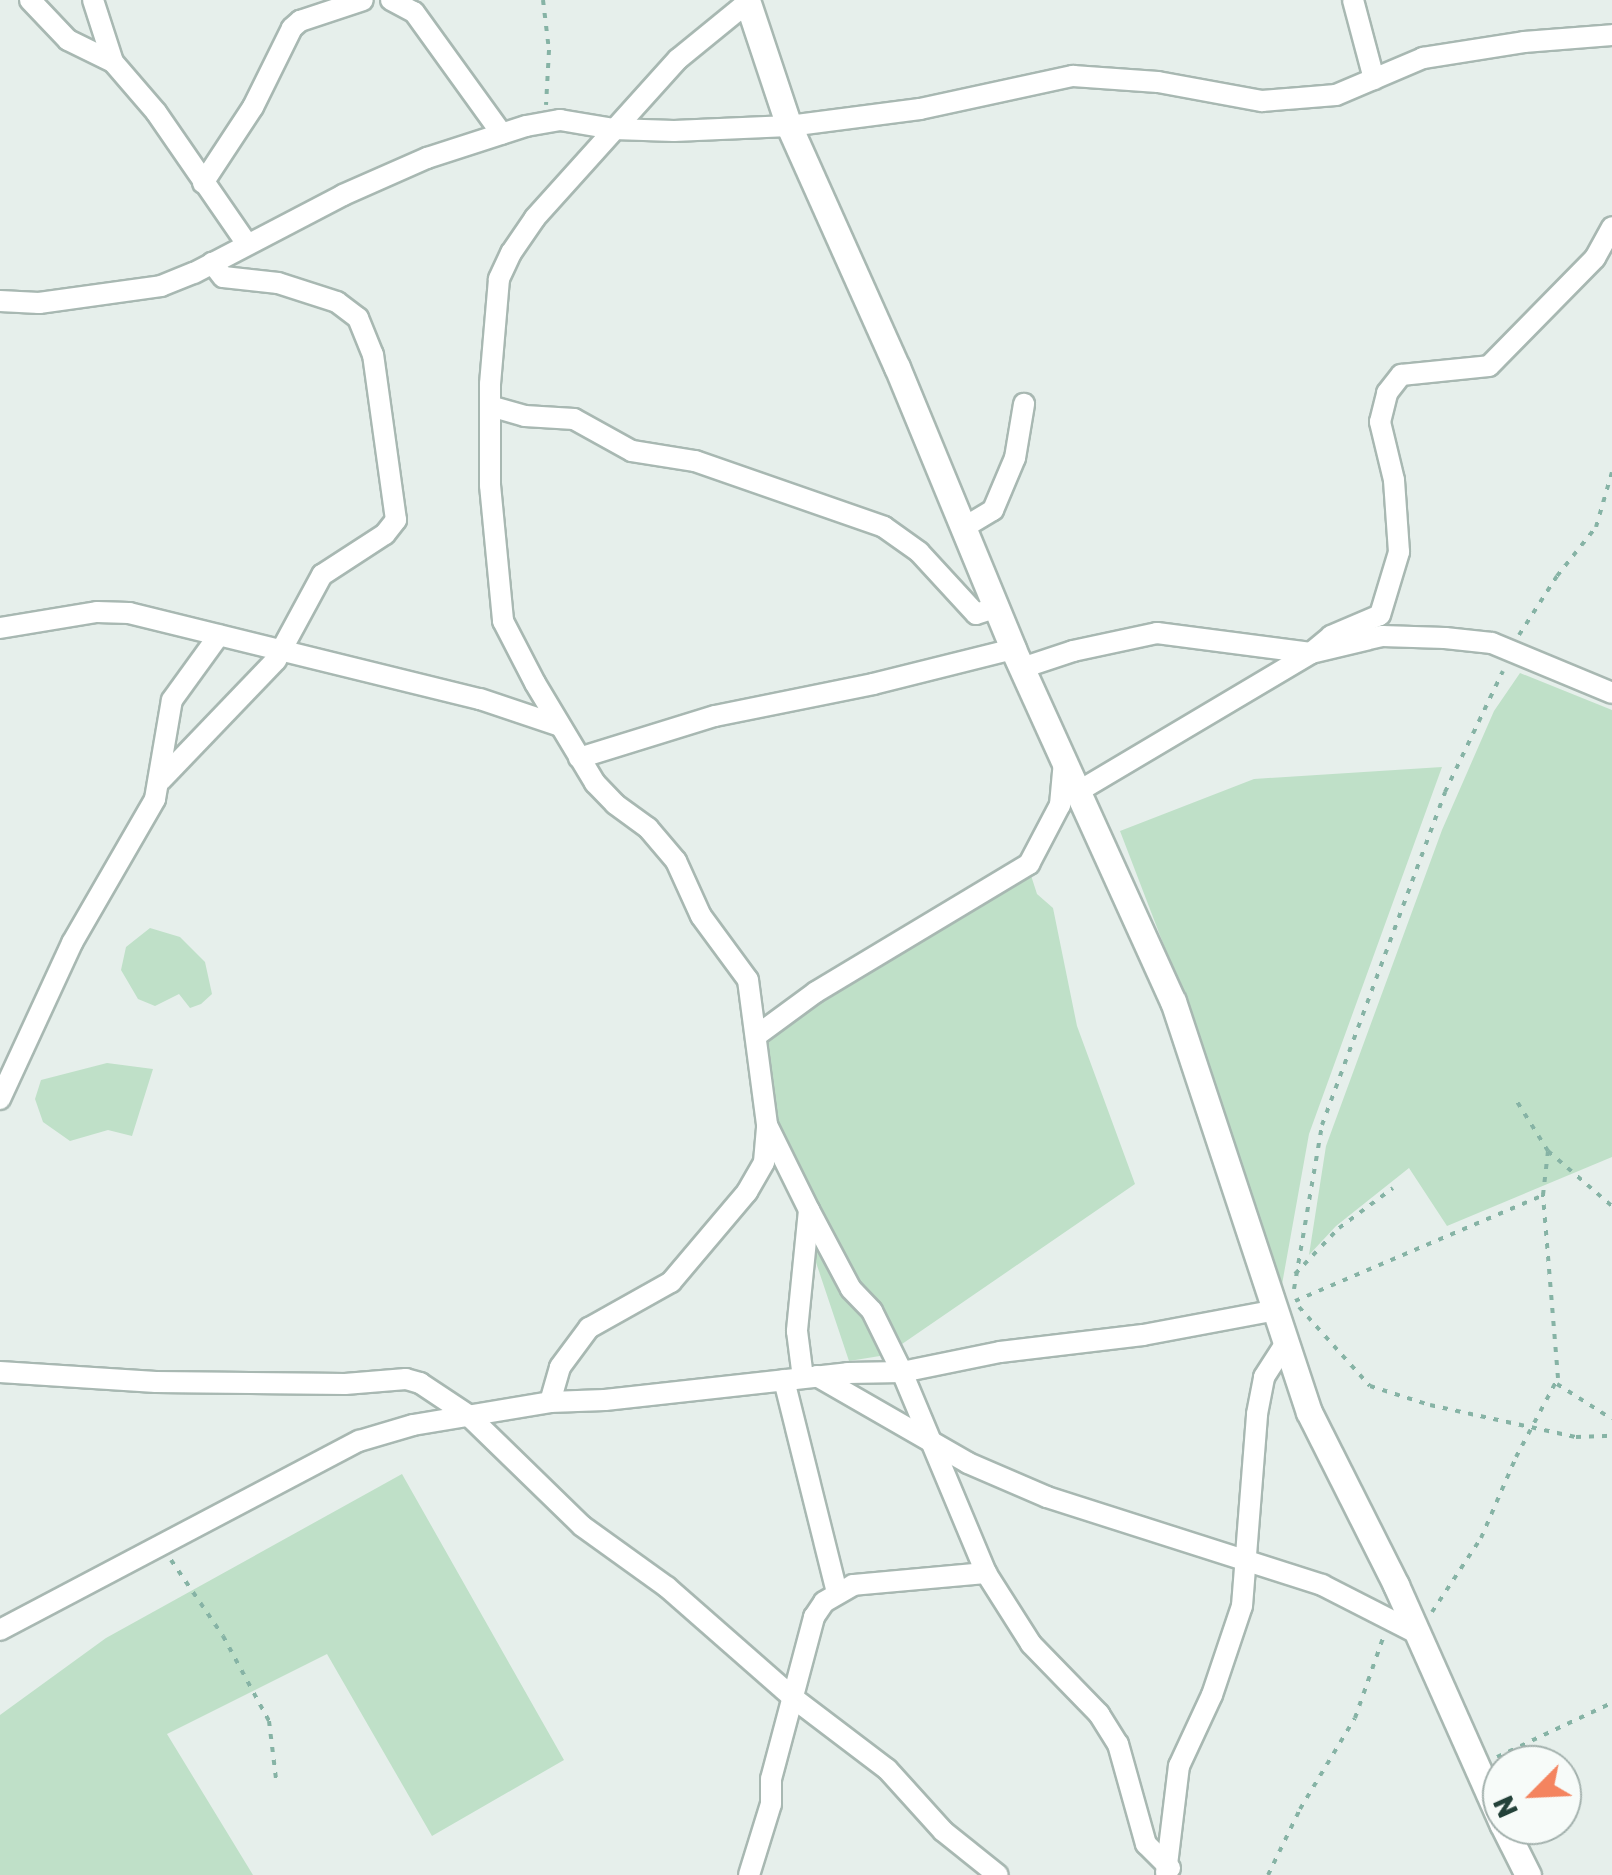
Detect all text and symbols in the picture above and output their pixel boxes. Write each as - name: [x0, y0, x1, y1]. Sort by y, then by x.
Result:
- north arrow: [1482, 1745, 1582, 1845]
- text: N: [1487, 1791, 1525, 1823]

